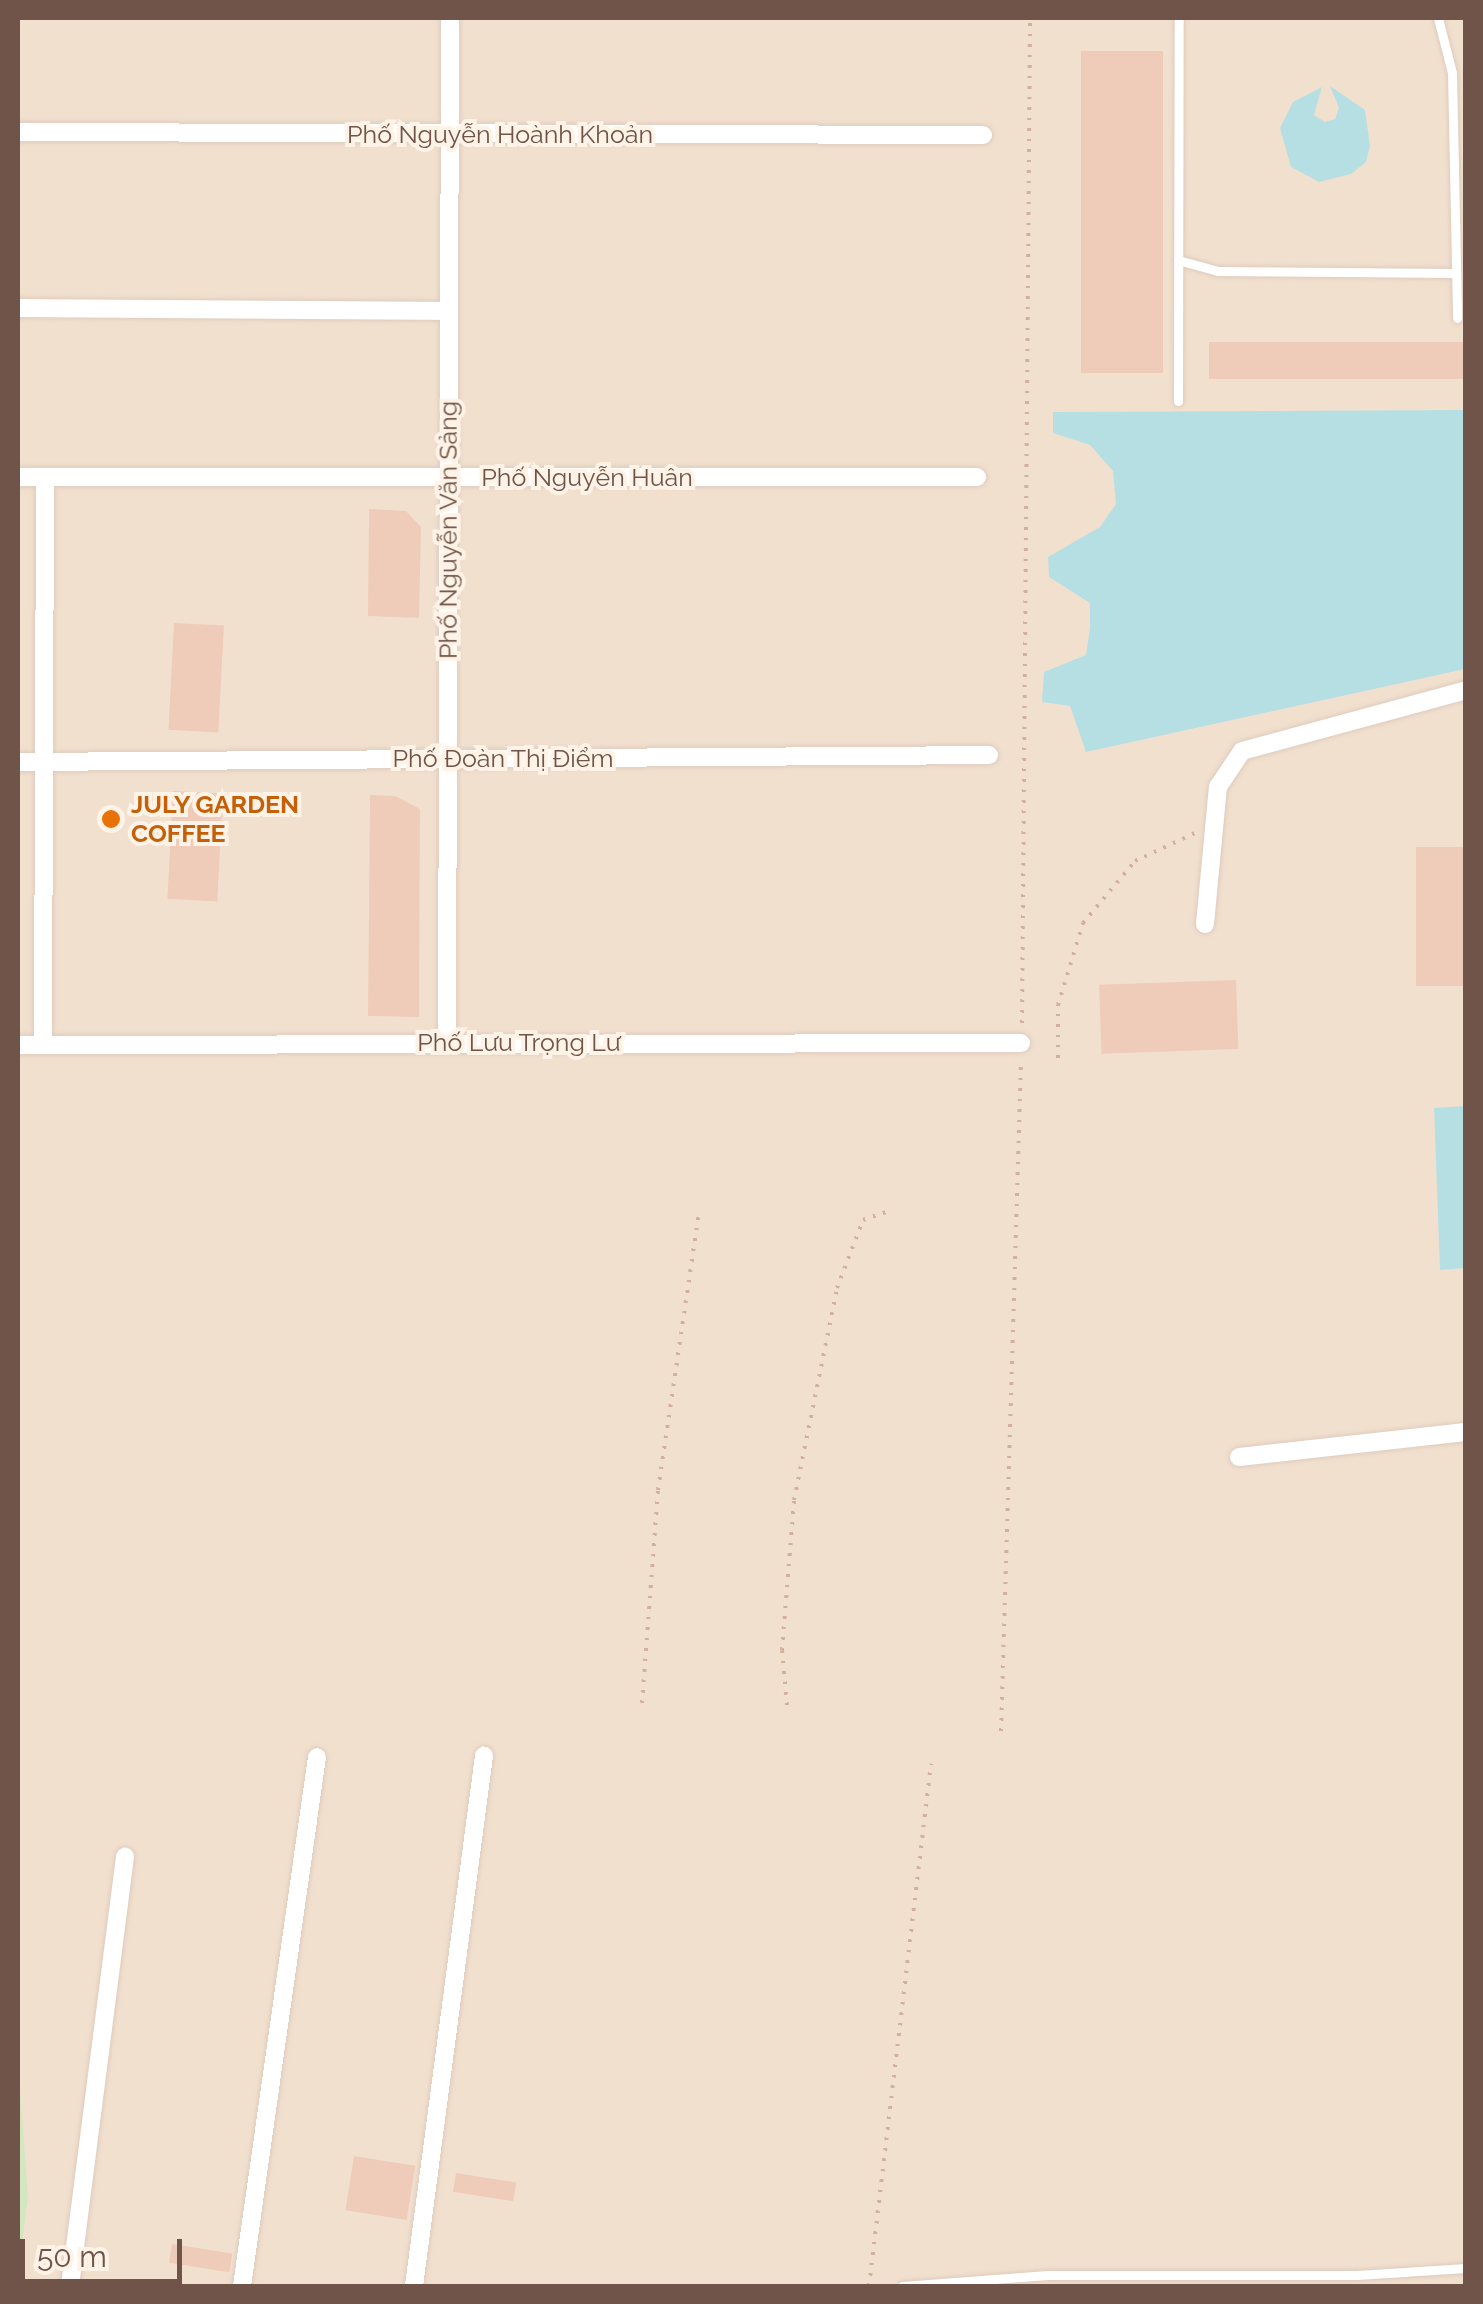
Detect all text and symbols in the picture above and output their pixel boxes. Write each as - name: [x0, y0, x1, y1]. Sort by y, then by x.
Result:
- street label: Phố Nguyễn Hoành Khoản: [347, 119, 653, 149]
- street label: Phố Nguyễn Văn Sảng: [433, 400, 463, 660]
- street label: Phố Nguyễn Huân: [481, 462, 693, 492]
- street label: Phố Đoàn Thị Điểm: [392, 743, 614, 773]
- place label: JULY GARDEN COFFEE: [131, 790, 300, 849]
- marker: JULY GARDEN COFFEE: [100, 808, 122, 830]
- street label: Phố Lưu Trọng Lư: [417, 1027, 621, 1057]
- scale bar: [25, 2219, 188, 2281]
- text: 50 m: [37, 2239, 107, 2274]

